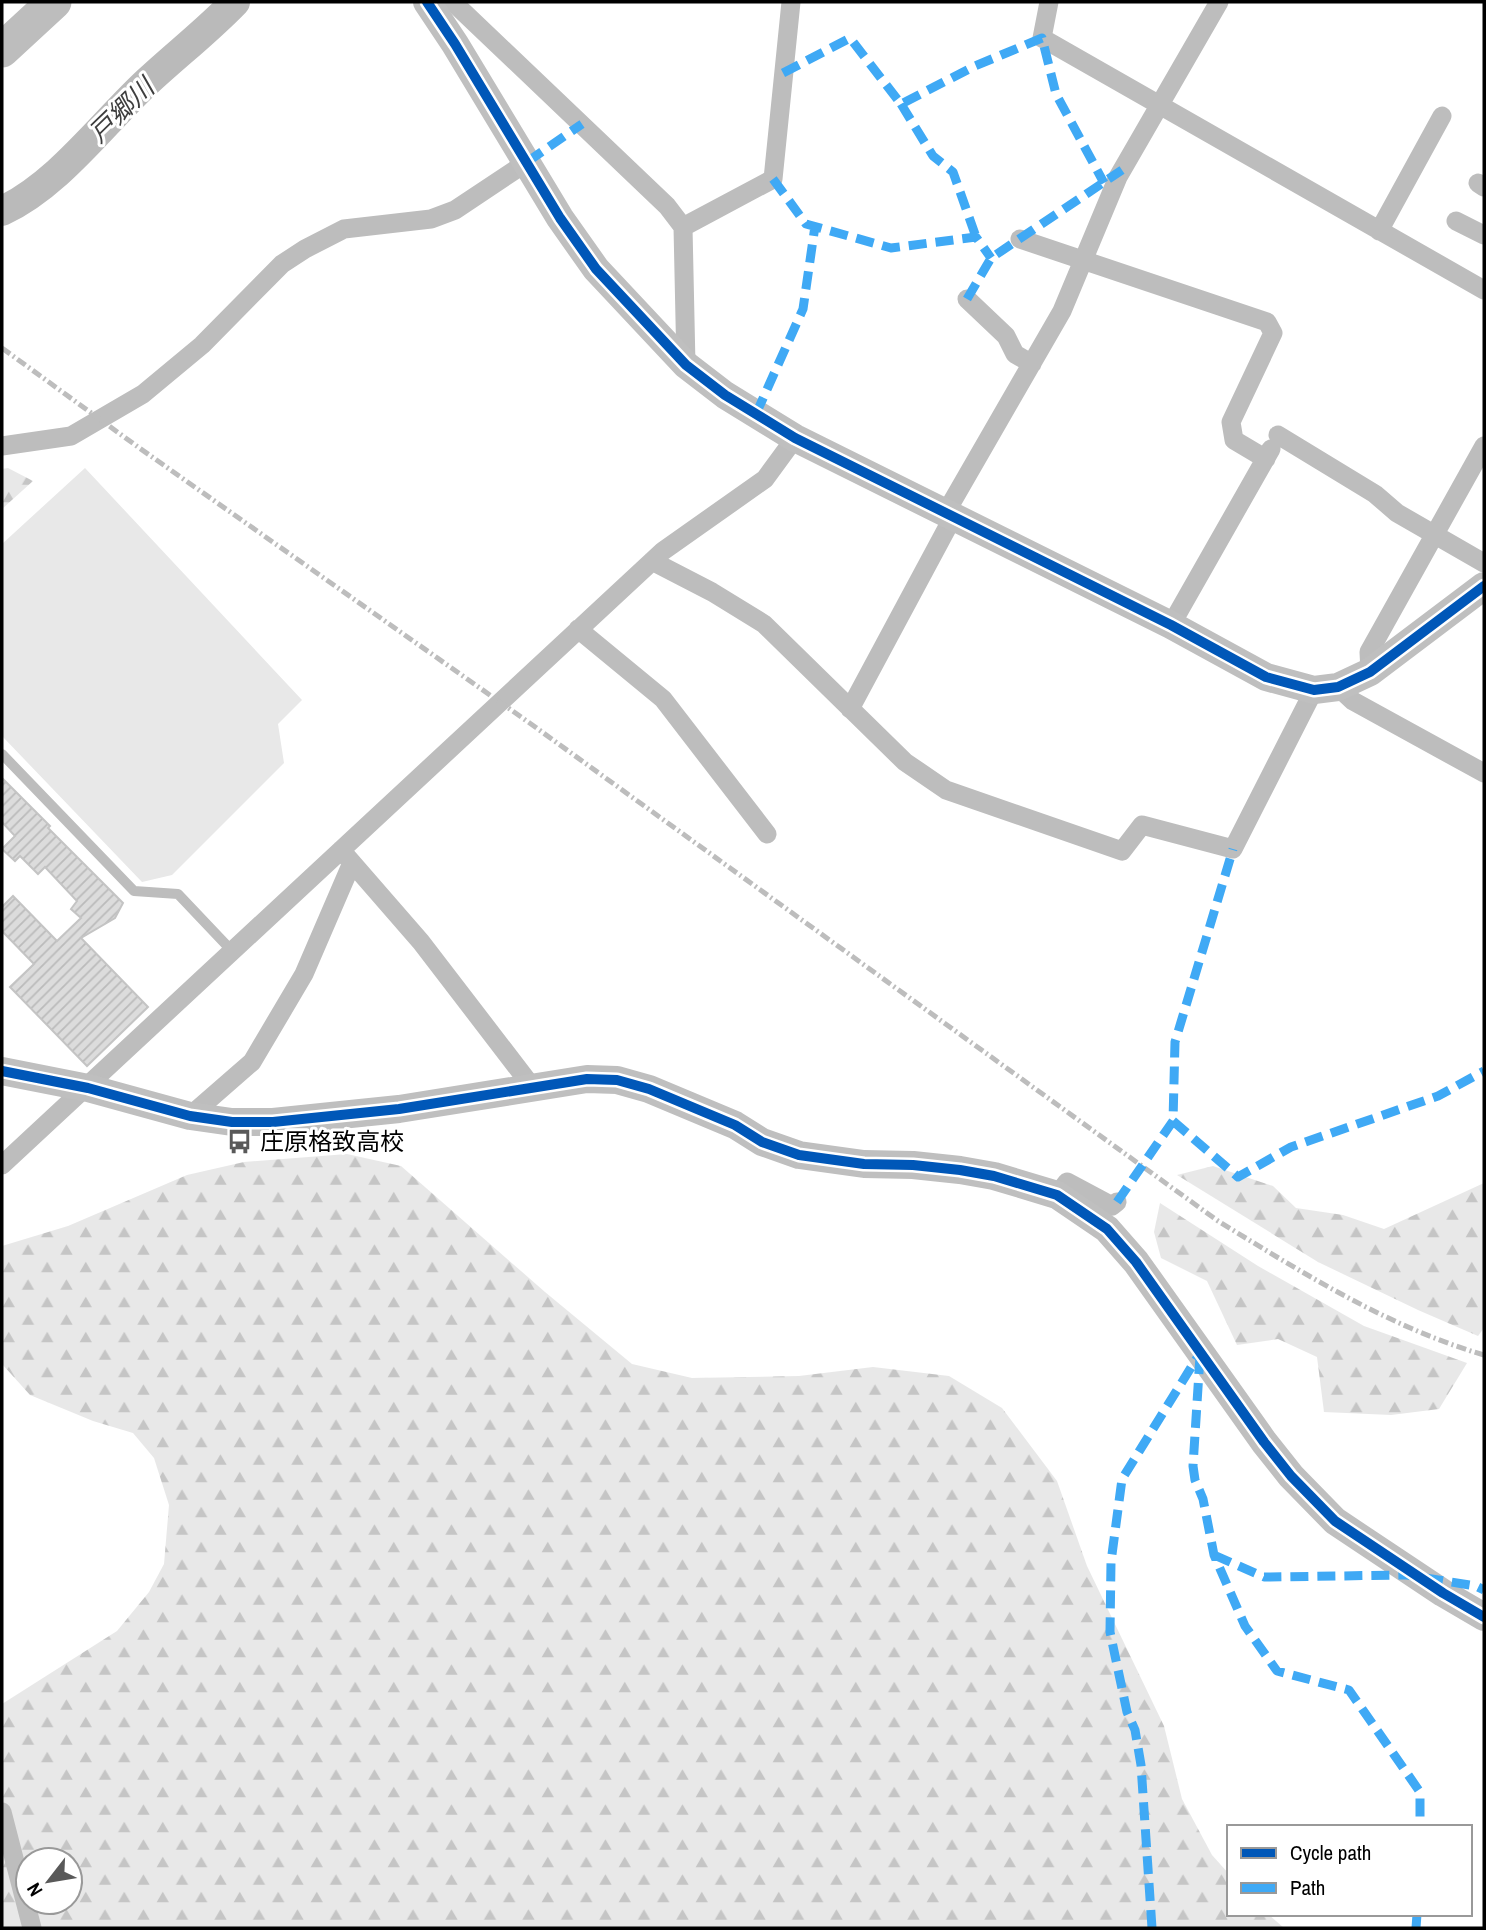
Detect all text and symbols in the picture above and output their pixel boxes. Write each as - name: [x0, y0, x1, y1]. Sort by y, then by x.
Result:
- water label: 戸郷川: [81, 68, 163, 150]
- place label: 庄原格致高校: [260, 1125, 404, 1157]
- bus stop icon: 庄原格致高校: [226, 1127, 254, 1155]
- legend: [1227, 1825, 1472, 1916]
- text: Cycle path: [1290, 1838, 1371, 1867]
- north arrow: [14, 1846, 84, 1916]
- text: Path: [1290, 1873, 1325, 1902]
- text: N: [20, 1878, 48, 1901]

